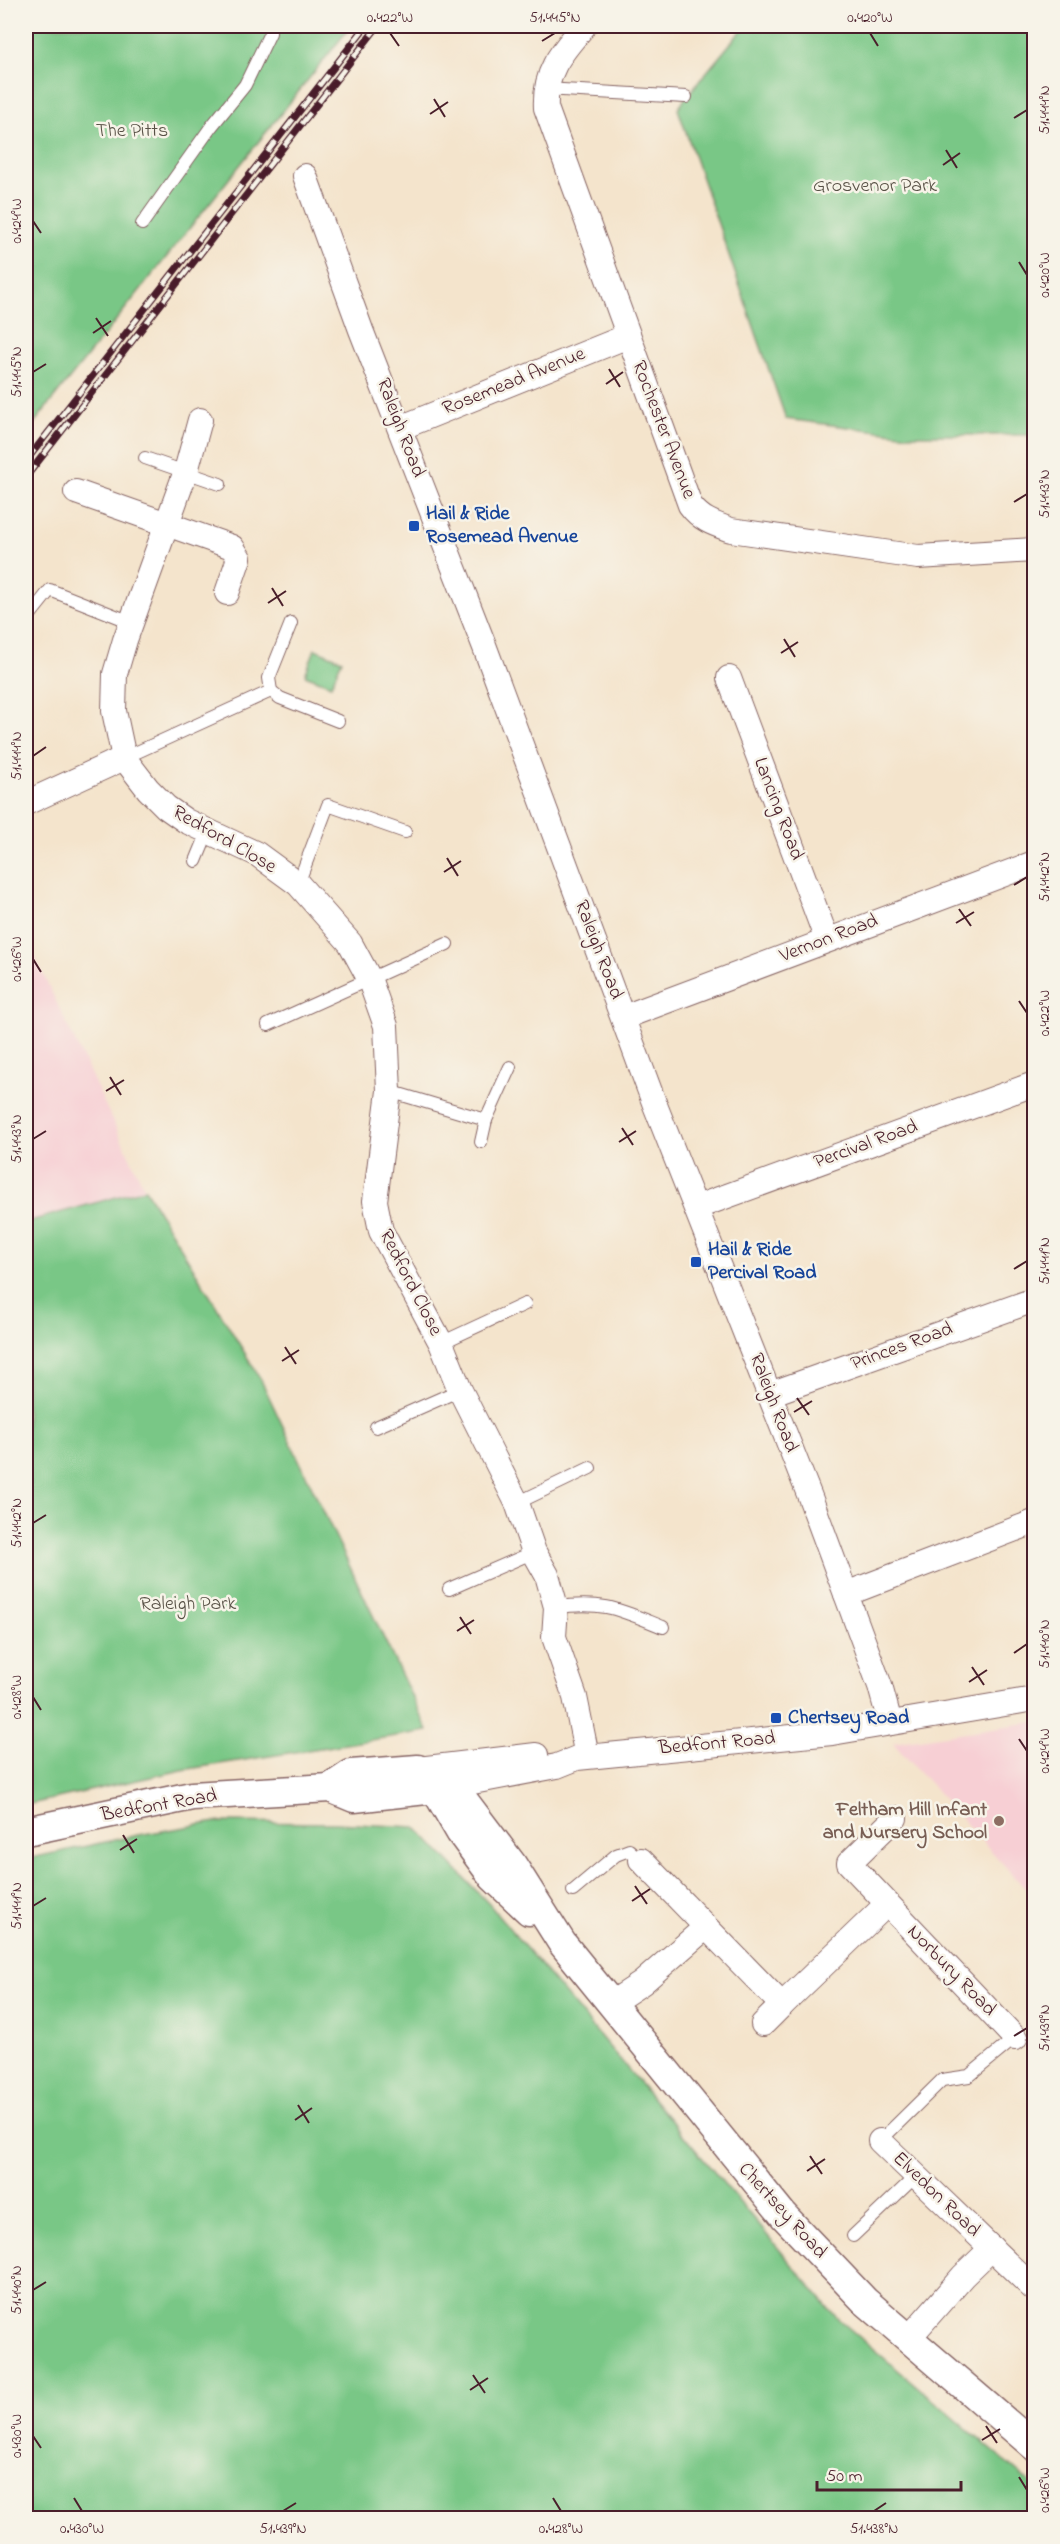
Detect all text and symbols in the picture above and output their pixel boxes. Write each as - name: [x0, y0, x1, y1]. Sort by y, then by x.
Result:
- text: 0.422°W: [367, 7, 413, 29]
- text: 51.445°N: [529, 7, 581, 29]
- text: 0.420°W: [847, 7, 893, 29]
- text: 51.444°N: [1034, 85, 1056, 135]
- park label: The Pitts: [96, 117, 168, 146]
- park label: Grosvenor Park: [813, 172, 937, 201]
- text: 0.424°W: [6, 198, 28, 244]
- text: 0.420°W: [1034, 252, 1056, 298]
- street label: Rosemead Avenue: [438, 340, 590, 424]
- text: 51.445°N: [6, 346, 28, 398]
- street label: Rochester Avenue: [623, 357, 703, 503]
- street label: Raleigh Road: [367, 374, 432, 482]
- text: 51.443°N: [1034, 469, 1056, 519]
- place label: Hail & Ride Rosemead Avenue: [426, 500, 579, 552]
- marker: Hail & Ride Rosemead Avenue: [407, 519, 421, 533]
- text: 51.444°N: [6, 731, 28, 781]
- street label: Lancing Road: [744, 753, 811, 865]
- street label: Redford Close: [166, 798, 282, 882]
- text: 51.442°N: [1034, 852, 1056, 902]
- street label: Raleigh Road: [565, 896, 630, 1004]
- street label: Vernon Road: [775, 907, 882, 971]
- text: 0.426°W: [6, 936, 28, 982]
- text: 0.422°W: [1034, 990, 1056, 1036]
- street label: Percival Road: [810, 1113, 922, 1177]
- text: 51.443°N: [6, 1114, 28, 1164]
- street label: Redford Close: [371, 1225, 449, 1341]
- place label: Hail & Ride Percival Road: [708, 1236, 817, 1288]
- text: 51.441°N: [1034, 1237, 1056, 1285]
- marker: Hail & Ride Percival Road: [689, 1255, 703, 1269]
- street label: Princes Road: [847, 1315, 957, 1379]
- street label: Raleigh Road: [740, 1349, 805, 1457]
- text: 51.442°N: [6, 1498, 28, 1548]
- park label: Raleigh Park: [140, 1590, 237, 1620]
- text: 51.440°N: [1034, 1619, 1056, 1669]
- text: 0.428°W: [6, 1675, 28, 1719]
- place label: Chertsey Road: [788, 1704, 910, 1734]
- marker: Chertsey Road: [769, 1711, 783, 1725]
- street label: Bedfont Road: [656, 1724, 777, 1764]
- text: 0.424°W: [1034, 1728, 1056, 1774]
- street label: Bedfont Road: [98, 1782, 219, 1831]
- place label: Feltham Hill Infant and Nursery School: [823, 1796, 987, 1849]
- marker: Feltham Hill Infant and Nursery School: [992, 1814, 1006, 1828]
- text: 51.441°N: [6, 1882, 28, 1930]
- street label: Norbury Road: [900, 1919, 1002, 2023]
- text: 51.439°N: [1034, 2004, 1056, 2052]
- street label: Elvedon Road: [885, 2145, 987, 2245]
- street label: Chertsey Road: [731, 2156, 833, 2266]
- text: 51.440°N: [6, 2265, 28, 2315]
- text: 0.430°W: [6, 2414, 28, 2458]
- scale bar: [817, 2454, 961, 2492]
- text: 50 m: [826, 2464, 863, 2490]
- text: 0.426°W: [1034, 2467, 1056, 2513]
- text: 0.430°W: [60, 2518, 104, 2540]
- text: 51.439°N: [259, 2518, 307, 2540]
- text: 0.428°W: [539, 2518, 583, 2540]
- text: 51.438°N: [850, 2518, 898, 2540]

